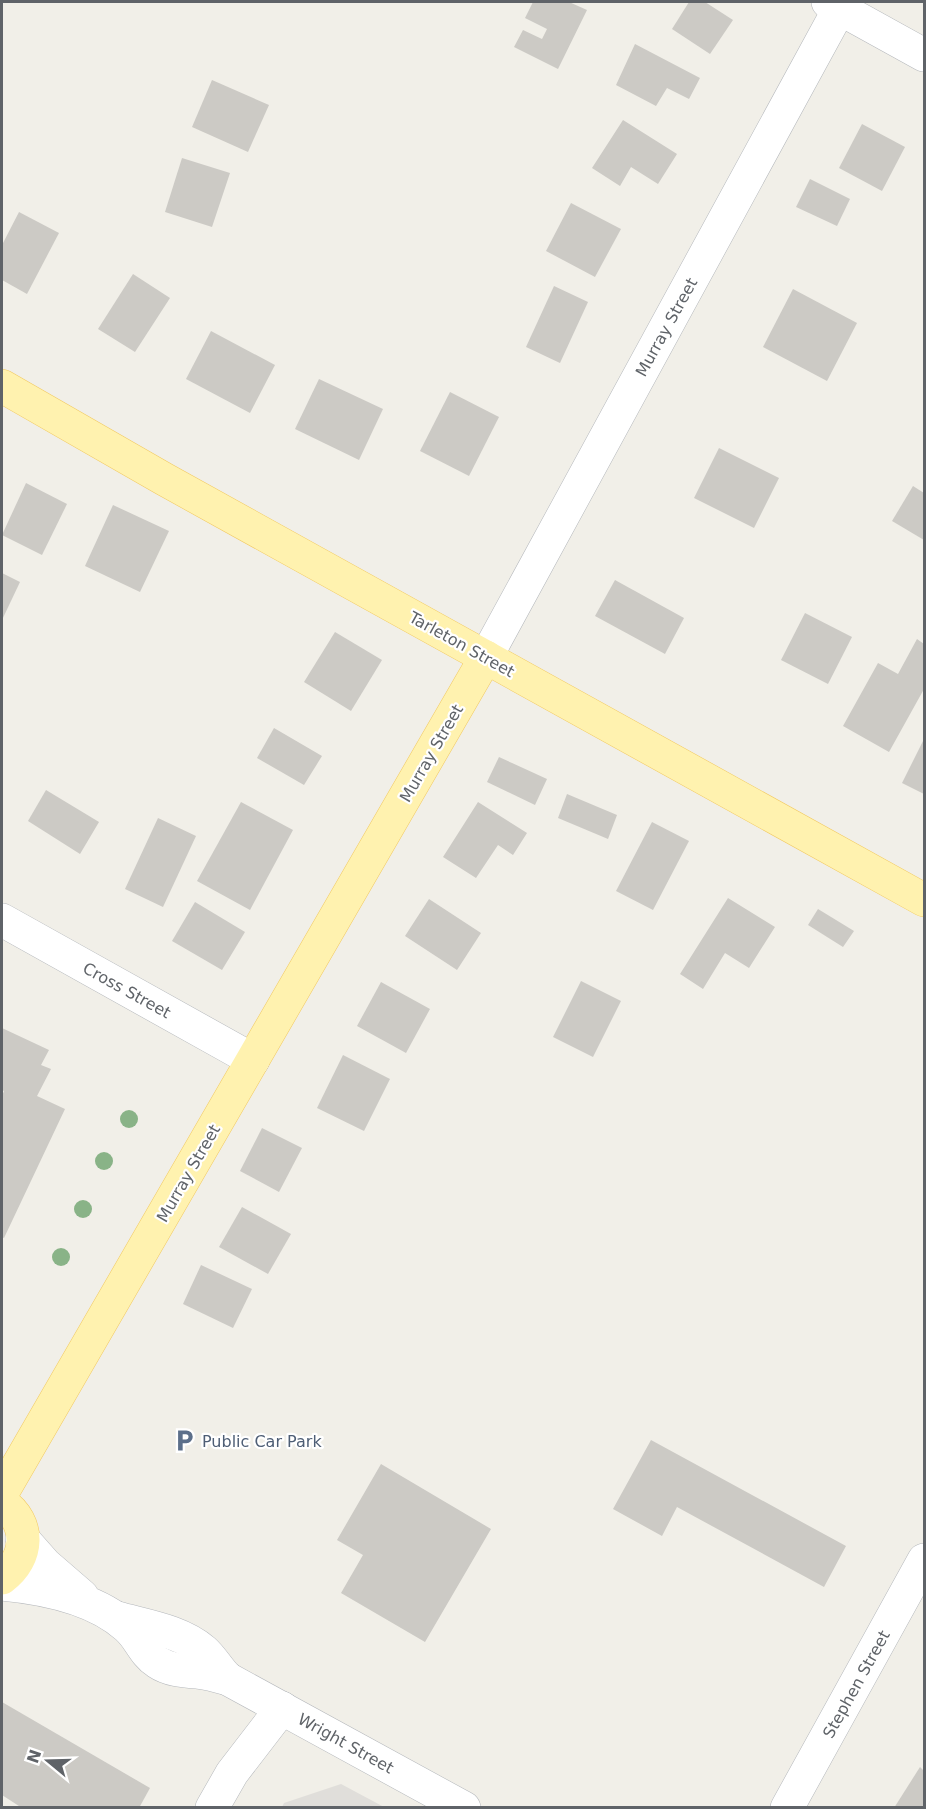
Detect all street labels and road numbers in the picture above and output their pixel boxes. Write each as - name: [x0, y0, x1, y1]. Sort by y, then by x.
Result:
- street label: Murray Street: [632, 275, 701, 380]
- street label: Tarleton Street: [405, 607, 518, 681]
- street label: Murray Street: [396, 701, 467, 806]
- street label: Cross Street: [79, 958, 174, 1022]
- street label: Murray Street: [153, 1121, 224, 1226]
- street label: Stephen Street: [819, 1627, 894, 1741]
- street label: Wright Street: [295, 1709, 397, 1778]

